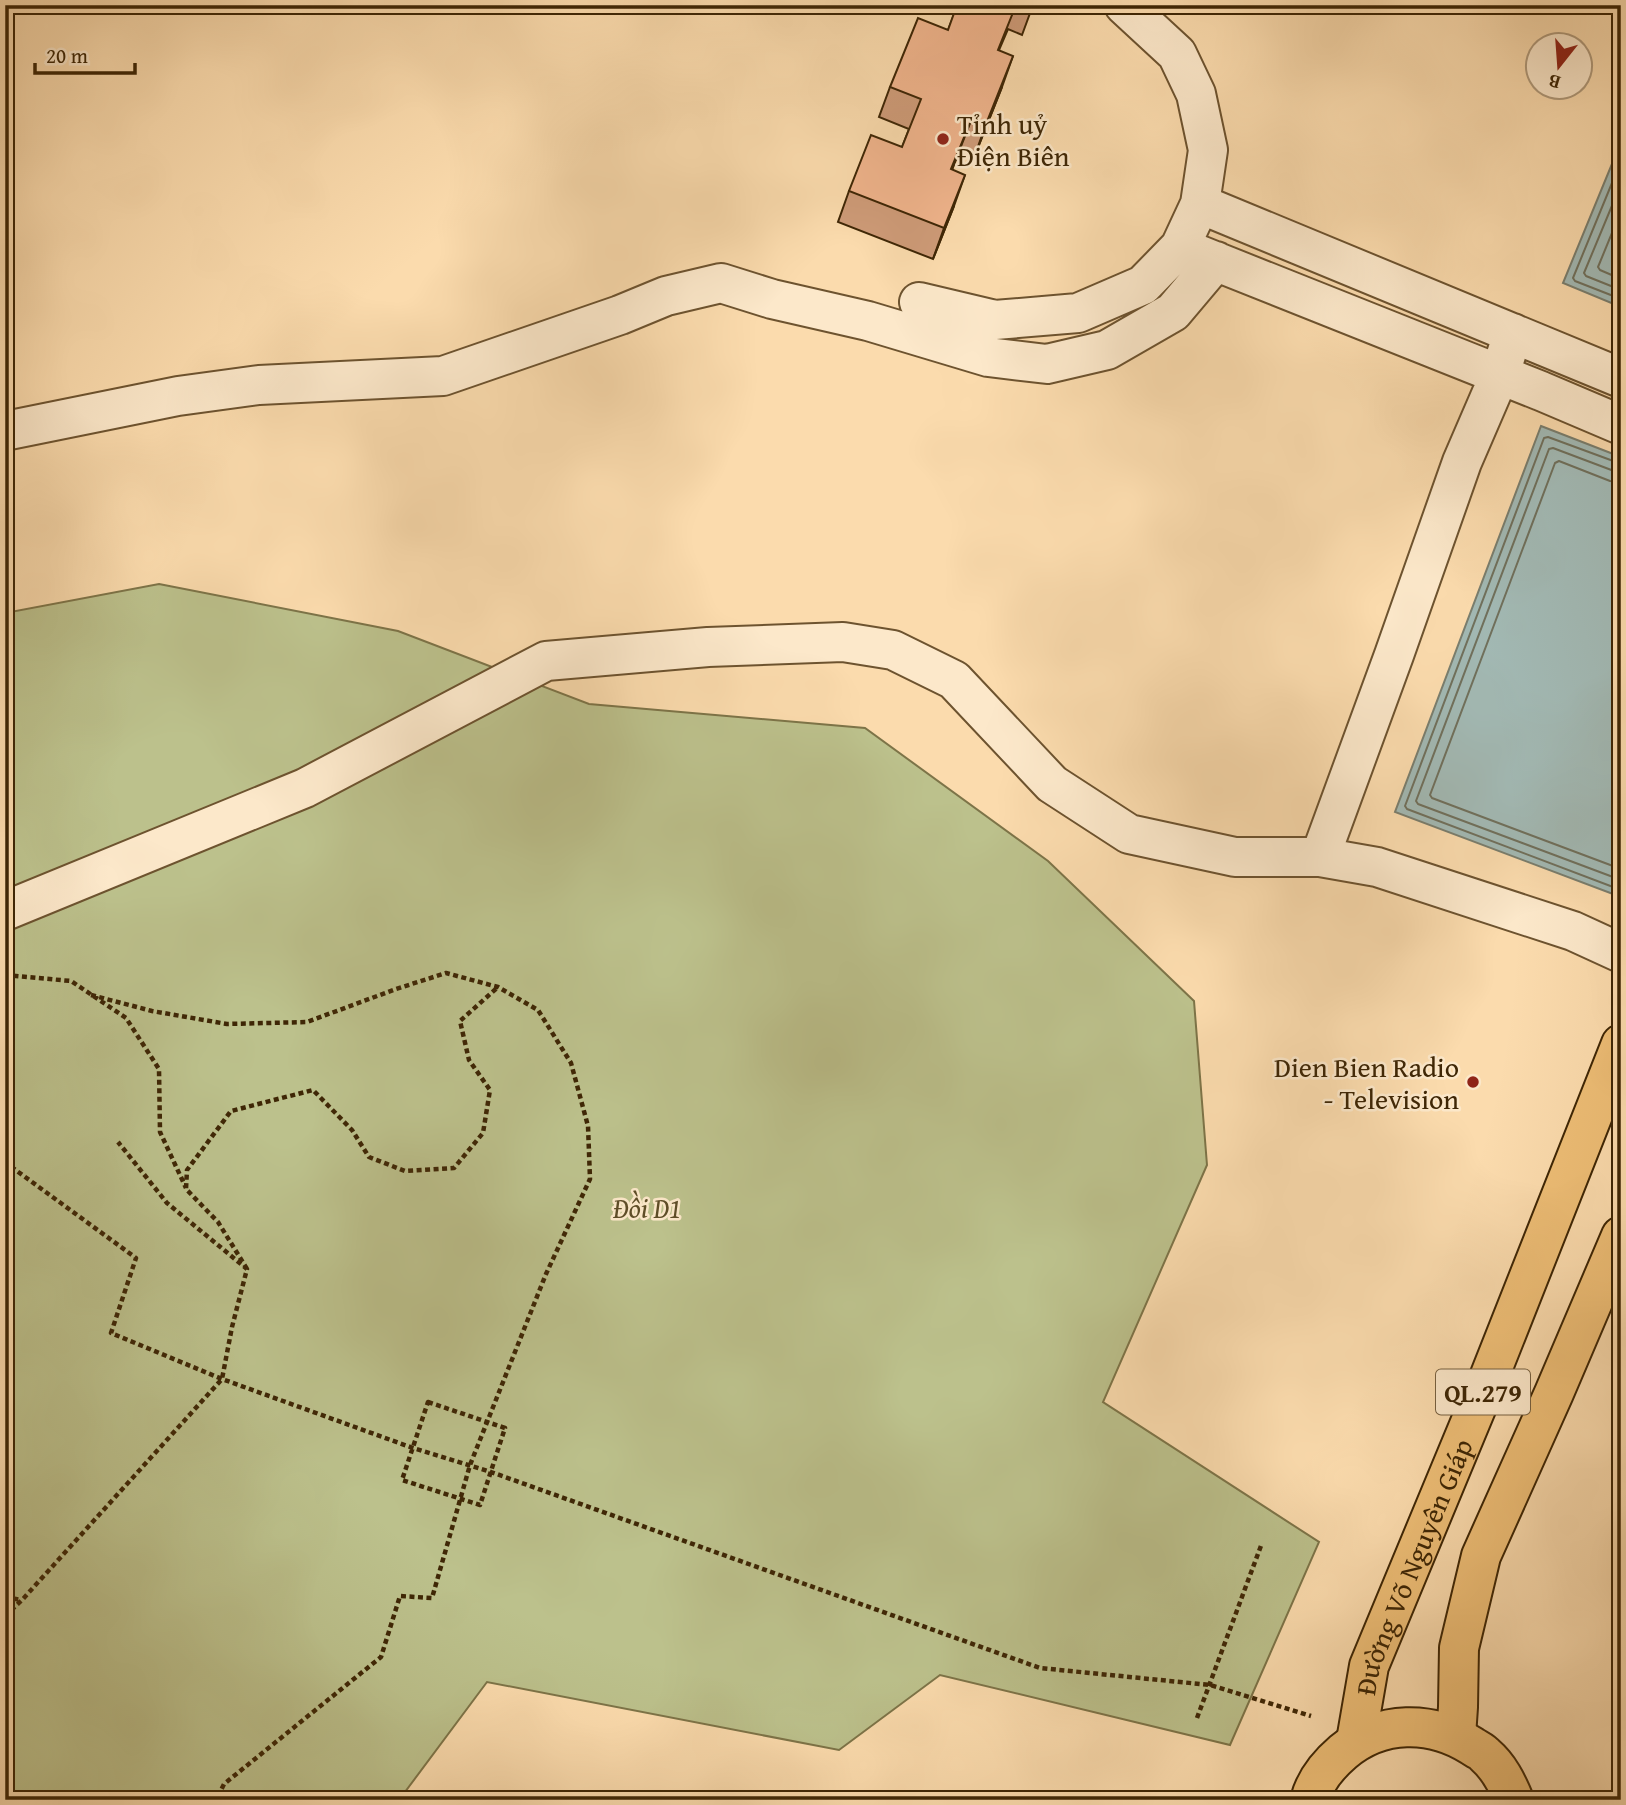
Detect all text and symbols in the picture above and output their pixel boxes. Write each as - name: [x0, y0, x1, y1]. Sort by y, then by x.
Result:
- scale bar: [35, 32, 135, 76]
- north arrow: [1524, 32, 1594, 102]
- text: 20 m: [46, 40, 88, 71]
- text: B: [1544, 67, 1564, 97]
- place label: Tỉnh uỷ Điện Biên: [957, 103, 1070, 176]
- marker: Tỉnh uỷ Điện Biên: [935, 131, 951, 147]
- place label: Dien Bien Radio - Television: [1274, 1046, 1459, 1119]
- marker: Dien Bien Radio - Television: [1465, 1074, 1481, 1090]
- park label: Đồi D1: [612, 1187, 681, 1228]
- road number: QL.279: [1436, 1370, 1530, 1414]
- street label: Đường Võ Nguyên Giáp: [1344, 1432, 1482, 1698]

